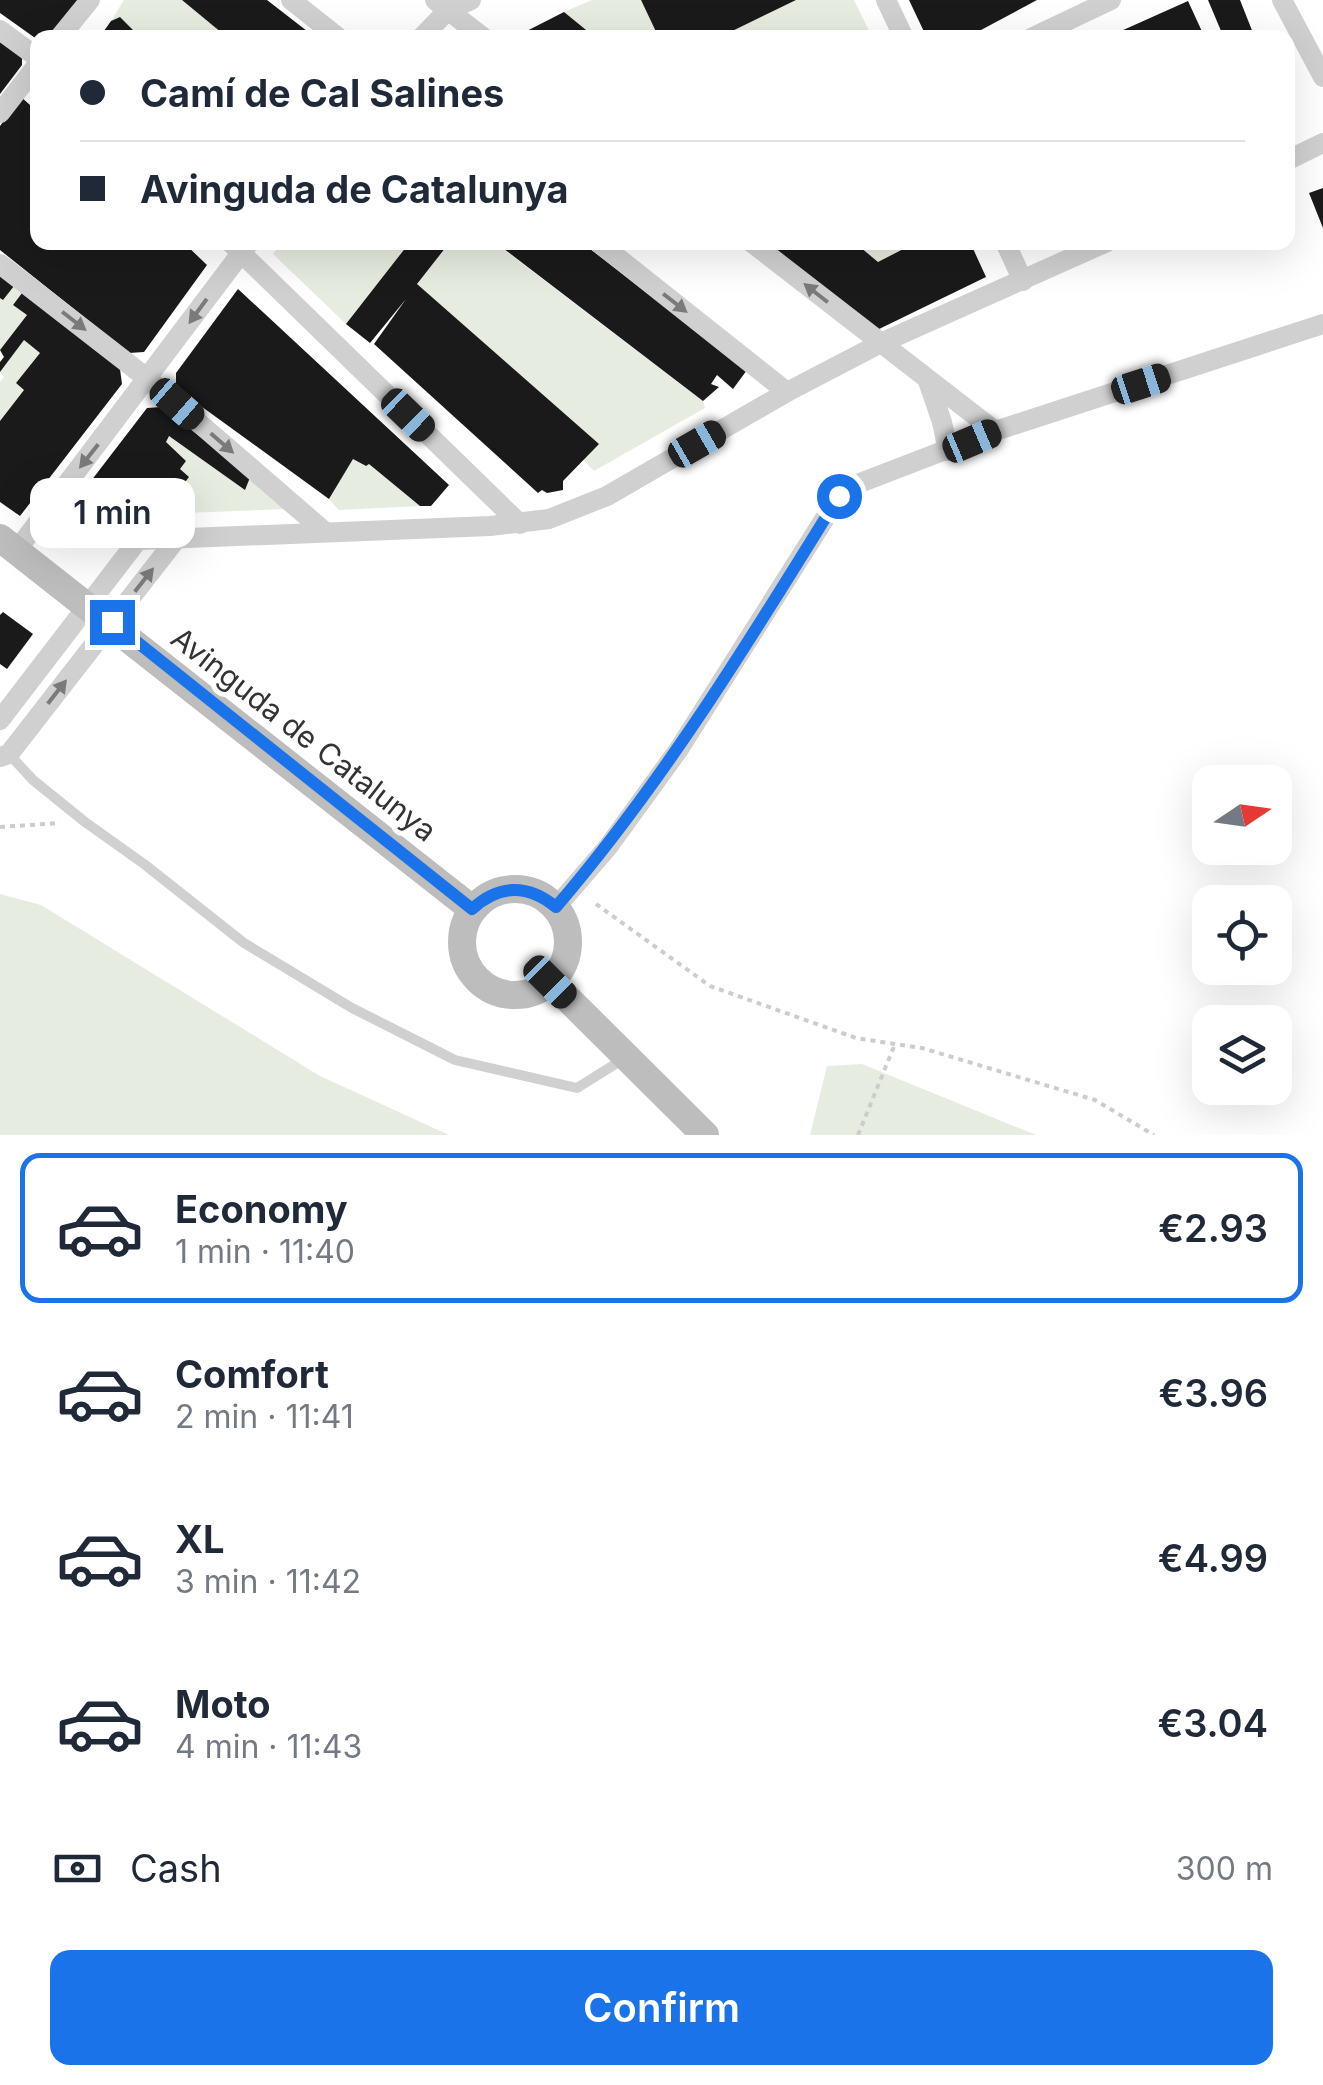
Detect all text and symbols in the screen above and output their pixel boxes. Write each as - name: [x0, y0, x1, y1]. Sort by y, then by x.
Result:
- text: Camí de Cal Salines: [140, 70, 504, 116]
- text: Avinguda de Catalunya: [140, 166, 569, 212]
- one-way arrow: [803, 283, 829, 303]
- one-way arrow: [662, 292, 688, 313]
- one-way arrow: [189, 298, 209, 324]
- one-way arrow: [61, 311, 87, 331]
- car: [1108, 360, 1174, 408]
- car: [145, 373, 209, 435]
- car: [376, 383, 440, 447]
- car: [939, 415, 1005, 467]
- car: [664, 416, 730, 472]
- one-way arrow: [209, 432, 234, 454]
- one-way arrow: [78, 443, 99, 469]
- route start: [817, 474, 862, 519]
- callout: 1 min: [29, 477, 194, 547]
- text: 1 min: [73, 493, 152, 532]
- one-way arrow: [133, 568, 154, 593]
- route end: [90, 600, 135, 645]
- street label: Avinguda de Catalunya: [164, 619, 444, 849]
- one-way arrow: [47, 679, 67, 705]
- north arrow: [1192, 765, 1292, 865]
- map controls: [1192, 765, 1292, 1105]
- button: locate: [1192, 885, 1292, 985]
- car: [518, 950, 582, 1014]
- button: layers: [1192, 1005, 1292, 1105]
- icon: car: [55, 1183, 145, 1273]
- text: Economy: [175, 1186, 348, 1232]
- text: €2.93: [1158, 1205, 1268, 1251]
- text: 1 min · 11:40: [175, 1232, 355, 1271]
- icon: car: [55, 1348, 145, 1438]
- text: Comfort: [175, 1351, 329, 1397]
- text: €3.96: [1159, 1370, 1268, 1416]
- text: 2 min · 11:41: [175, 1397, 354, 1436]
- icon: car: [55, 1513, 145, 1603]
- text: XL: [175, 1516, 225, 1562]
- text: €4.99: [1158, 1535, 1268, 1581]
- text: 3 min · 11:42: [175, 1562, 361, 1601]
- icon: car: [55, 1678, 145, 1768]
- text: Moto: [175, 1681, 271, 1727]
- text: €3.04: [1157, 1700, 1268, 1746]
- text: 4 min · 11:43: [175, 1727, 362, 1766]
- icon: cash: [50, 1841, 105, 1896]
- text: Cash: [130, 1845, 222, 1891]
- text: 300 m: [1176, 1849, 1273, 1888]
- button: Confirm: [50, 1950, 1273, 2065]

